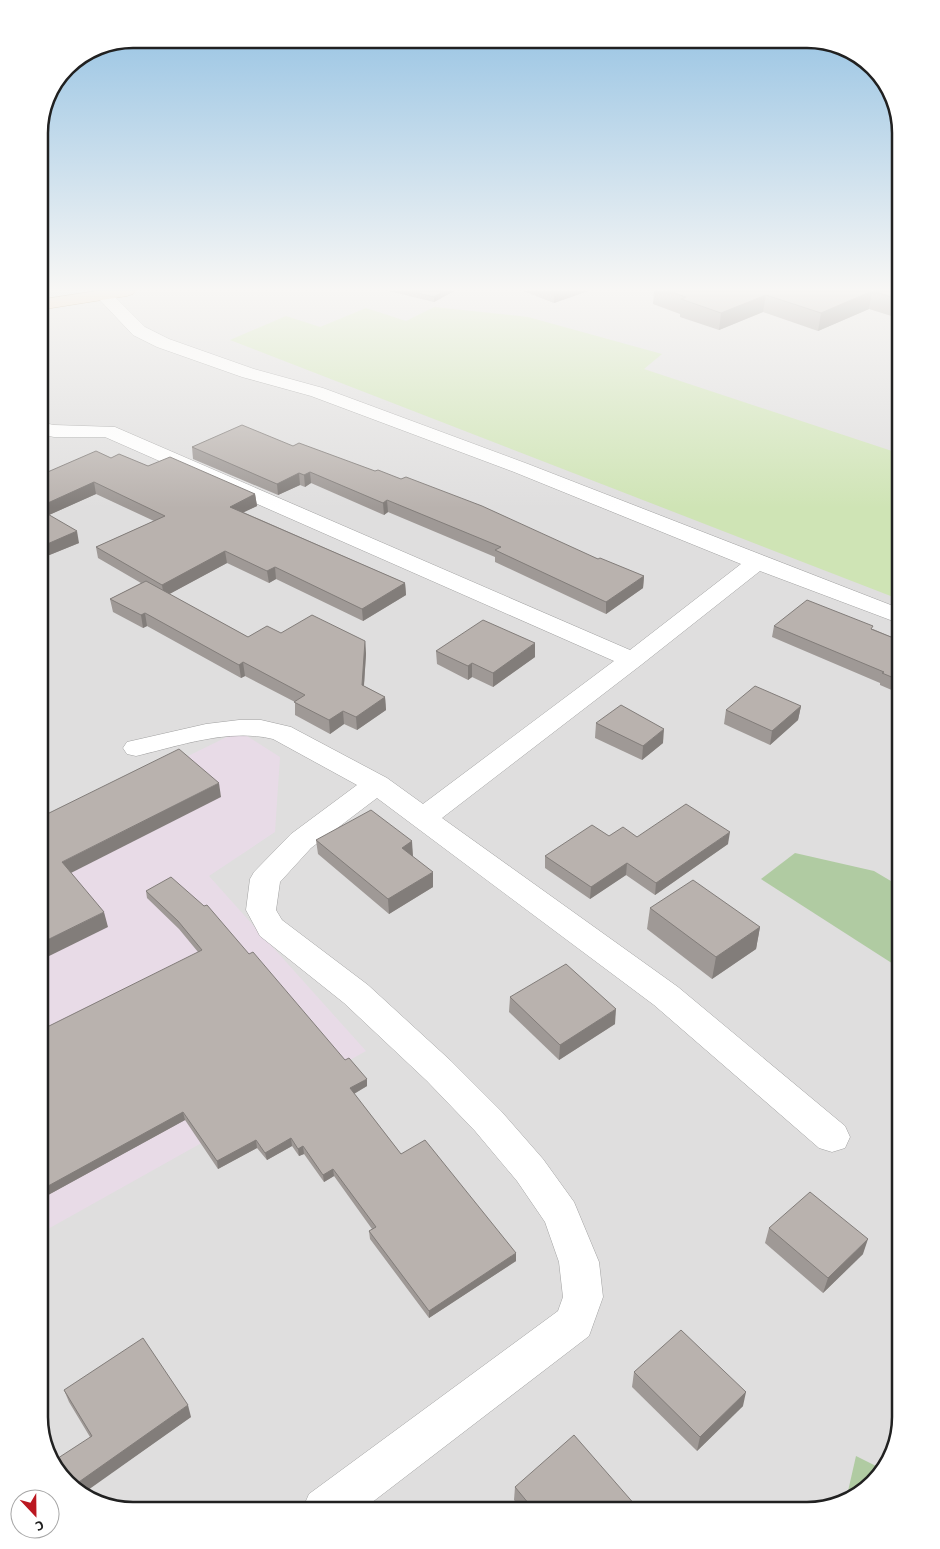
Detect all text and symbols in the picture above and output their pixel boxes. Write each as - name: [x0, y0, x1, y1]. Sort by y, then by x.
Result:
- north arrow: [10, 1489, 60, 1539]
- text: С: [33, 1517, 46, 1533]

